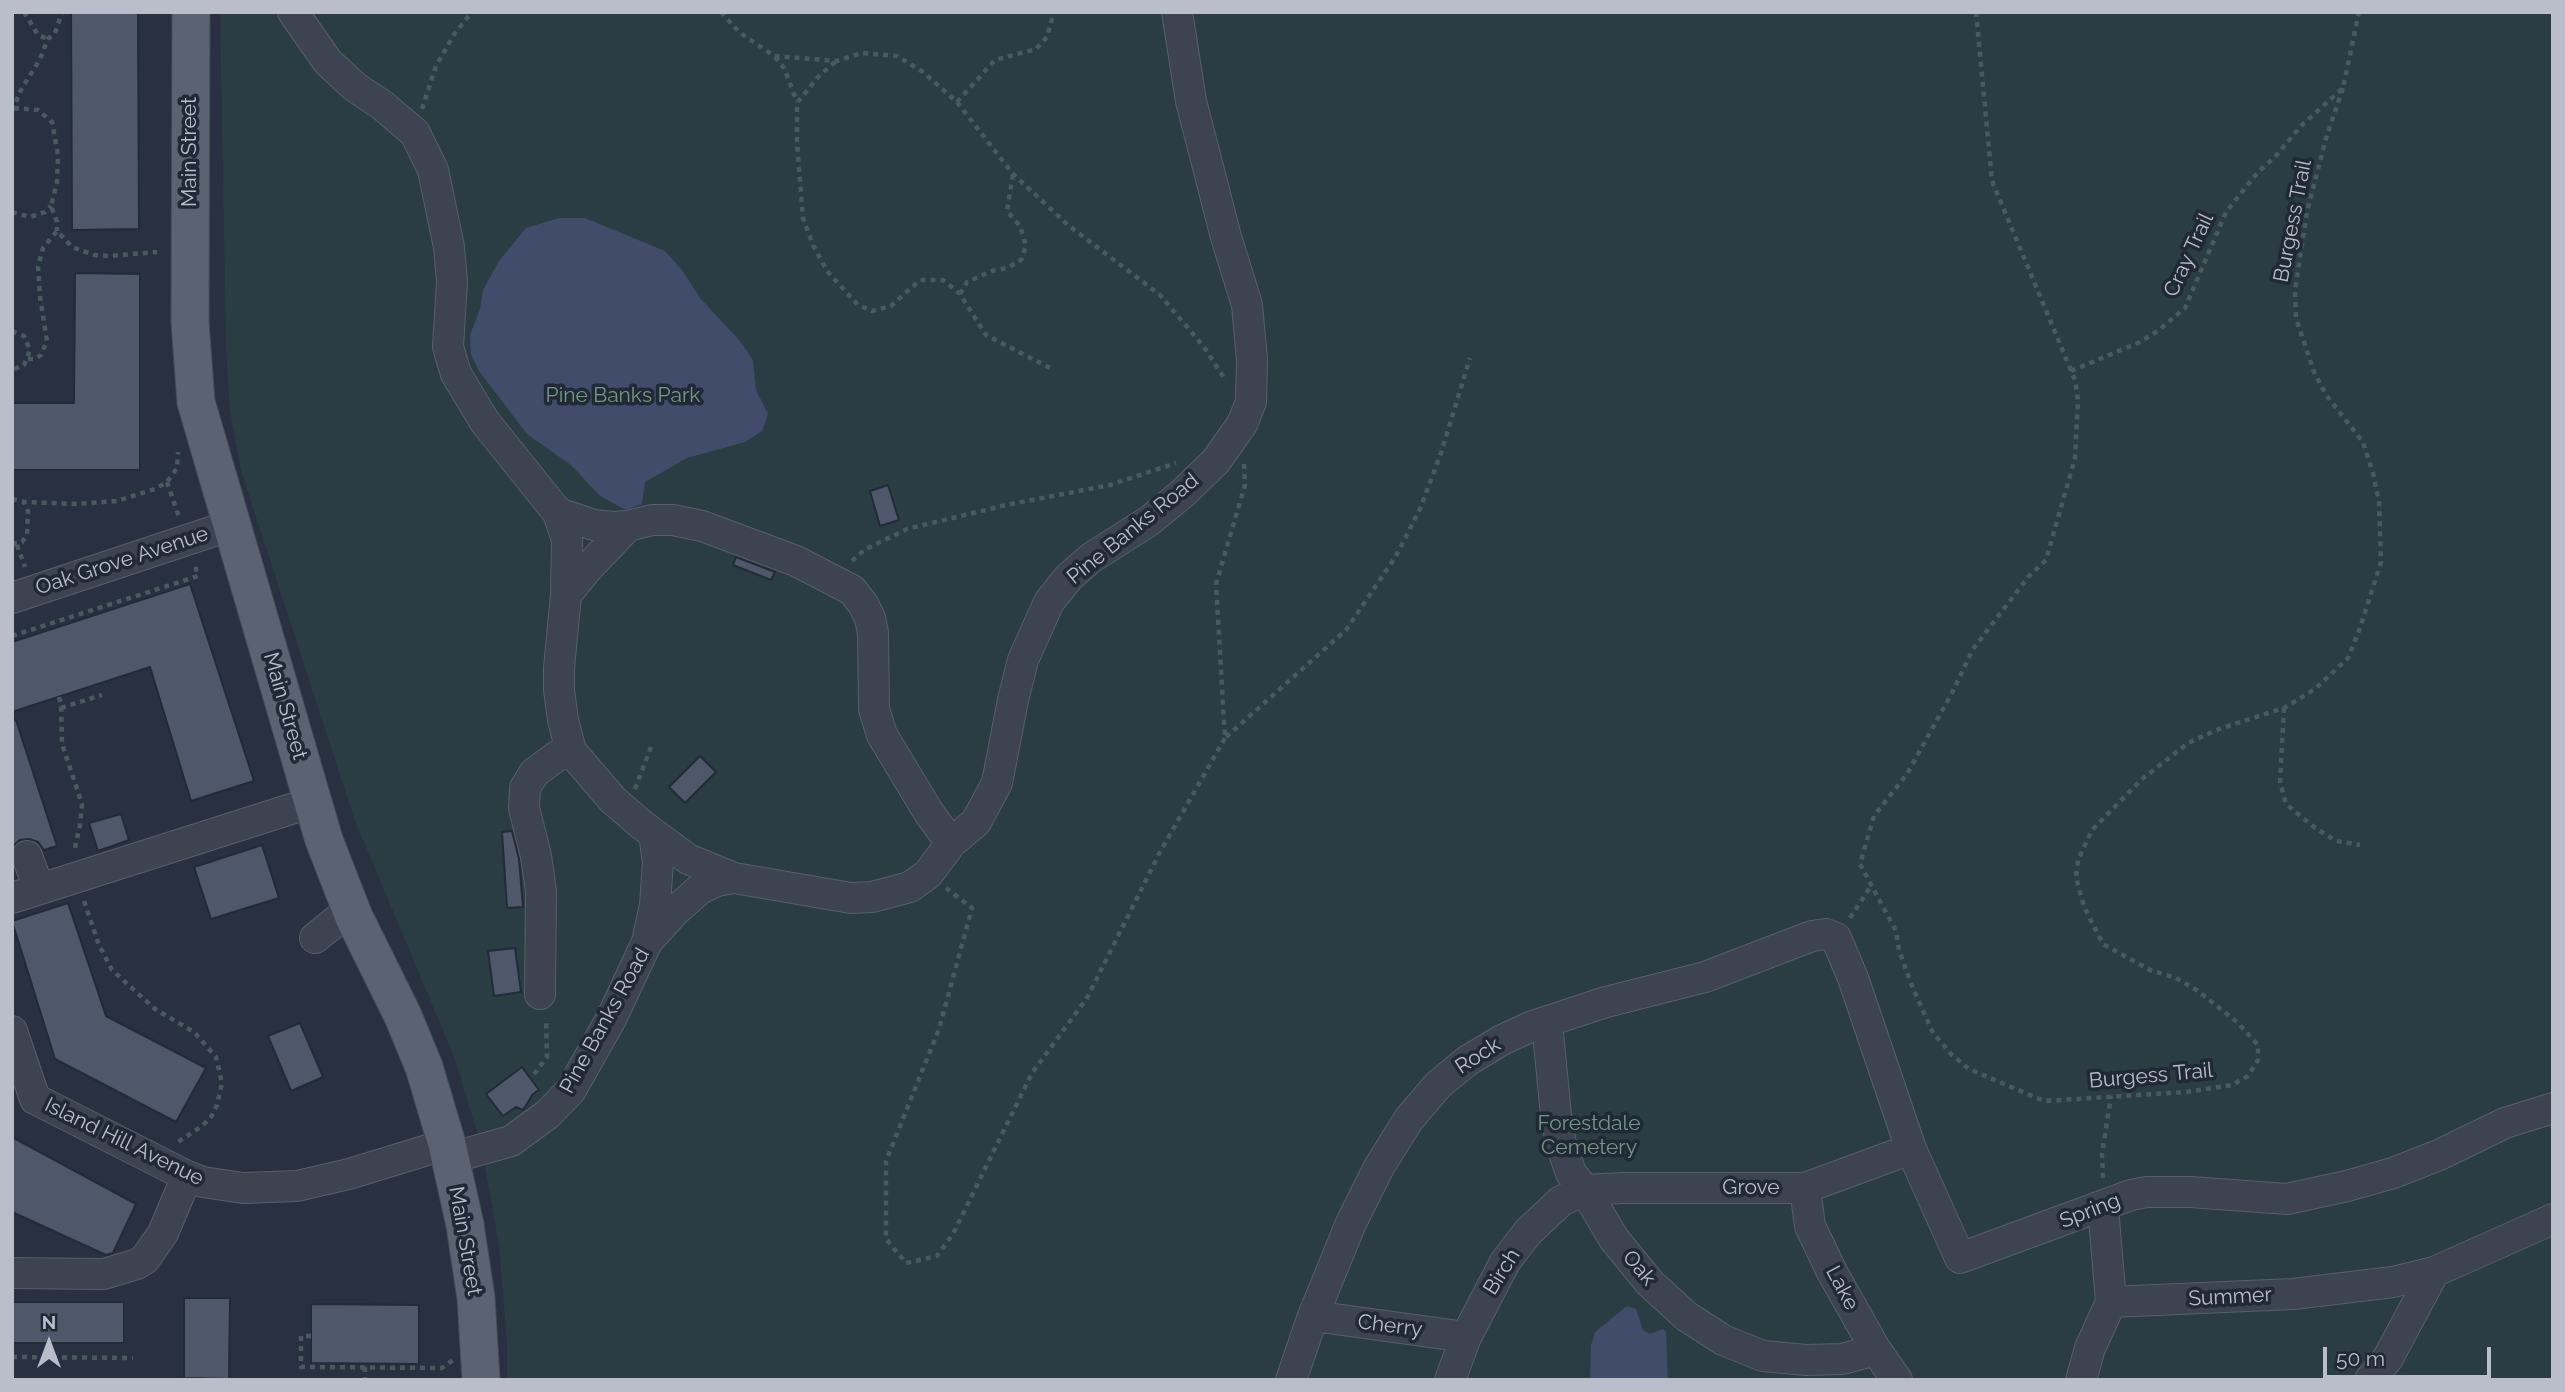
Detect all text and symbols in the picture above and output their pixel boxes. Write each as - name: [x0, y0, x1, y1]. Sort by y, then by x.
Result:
- street label: Main Street: [177, 97, 203, 207]
- street label: Burgess Trail: [2269, 158, 2317, 284]
- street label: Cray Trail: [2159, 209, 2219, 301]
- park label: Pine Banks Park: [546, 383, 700, 409]
- street label: Pine Banks Road: [1062, 468, 1204, 590]
- street label: Oak Grove Avenue: [33, 521, 211, 601]
- street label: Main Street: [258, 650, 312, 762]
- street label: Pine Banks Road: [555, 944, 655, 1098]
- street label: Rock: [1451, 1032, 1505, 1080]
- street label: Burgess Trail: [2088, 1058, 2214, 1094]
- street label: Island Hill Avenue: [40, 1093, 208, 1191]
- park label: Forestdale Cemetery: [1537, 1111, 1641, 1161]
- street label: Grove: [1722, 1175, 1780, 1201]
- street label: Main Street: [443, 1185, 487, 1297]
- street label: Spring: [2056, 1188, 2124, 1234]
- street label: Birch: [1478, 1244, 1526, 1300]
- street label: Oak: [1617, 1245, 1661, 1291]
- street label: Lake: [1820, 1262, 1864, 1314]
- street label: Summer: [2188, 1282, 2272, 1312]
- north arrow: [14, 1308, 84, 1378]
- street label: Cherry: [1356, 1310, 1424, 1342]
- text: N: [42, 1311, 56, 1333]
- scale bar: [2327, 1332, 2495, 1376]
- text: 50 m: [2336, 1346, 2385, 1371]

